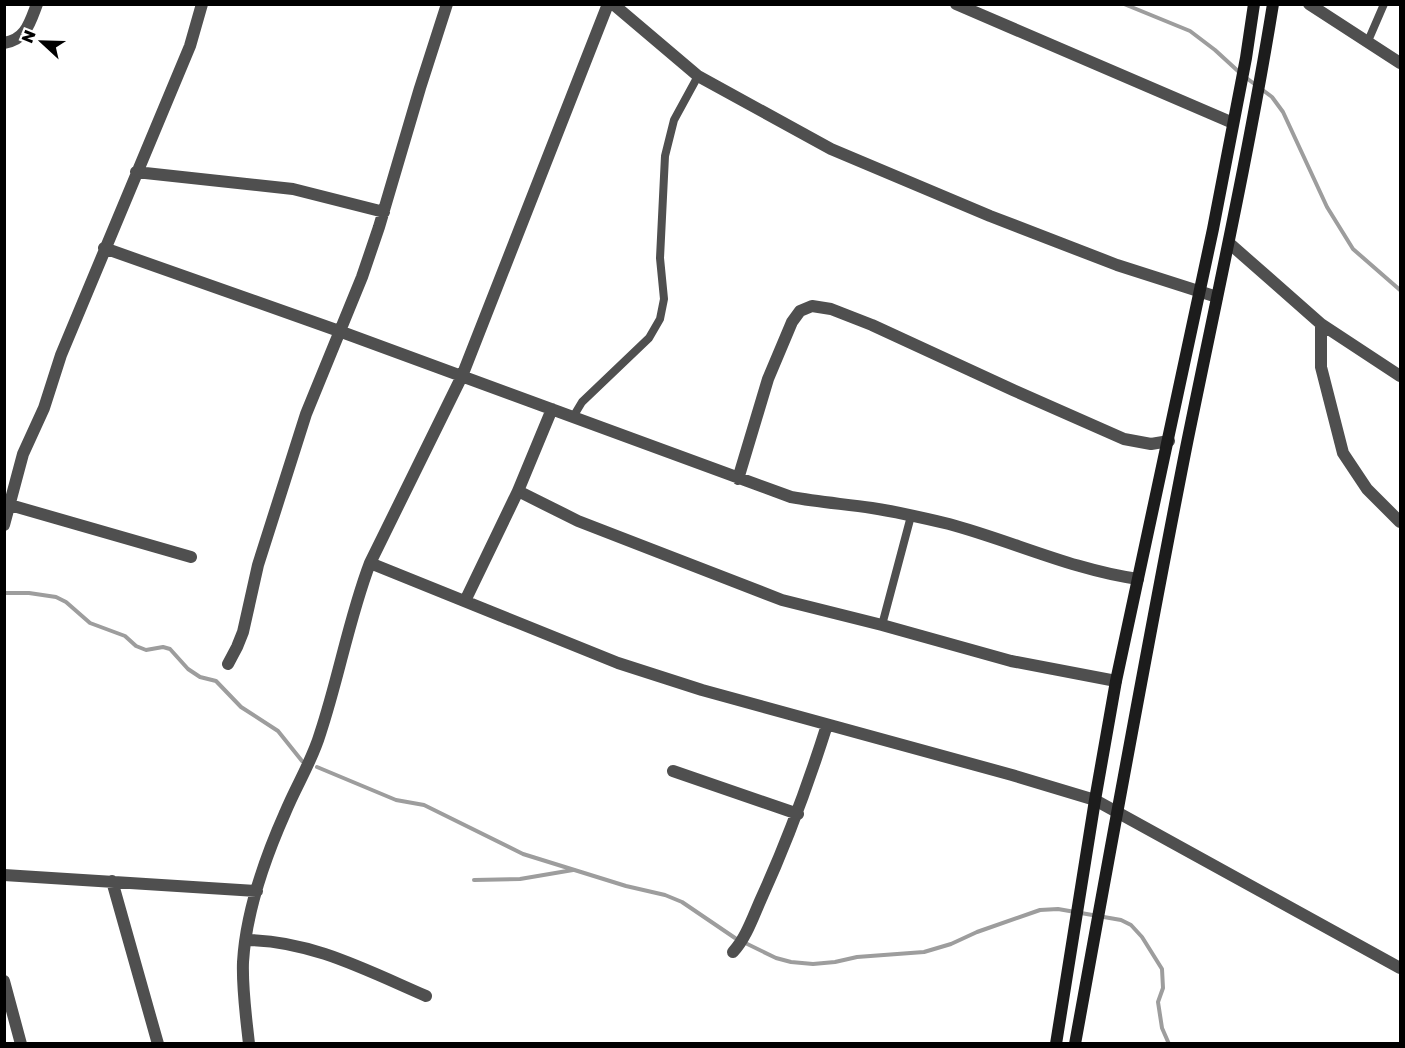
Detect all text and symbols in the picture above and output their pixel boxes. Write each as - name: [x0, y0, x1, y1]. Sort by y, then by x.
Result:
- north arrow: [12, 12, 72, 72]
- text: N: [17, 27, 40, 46]

